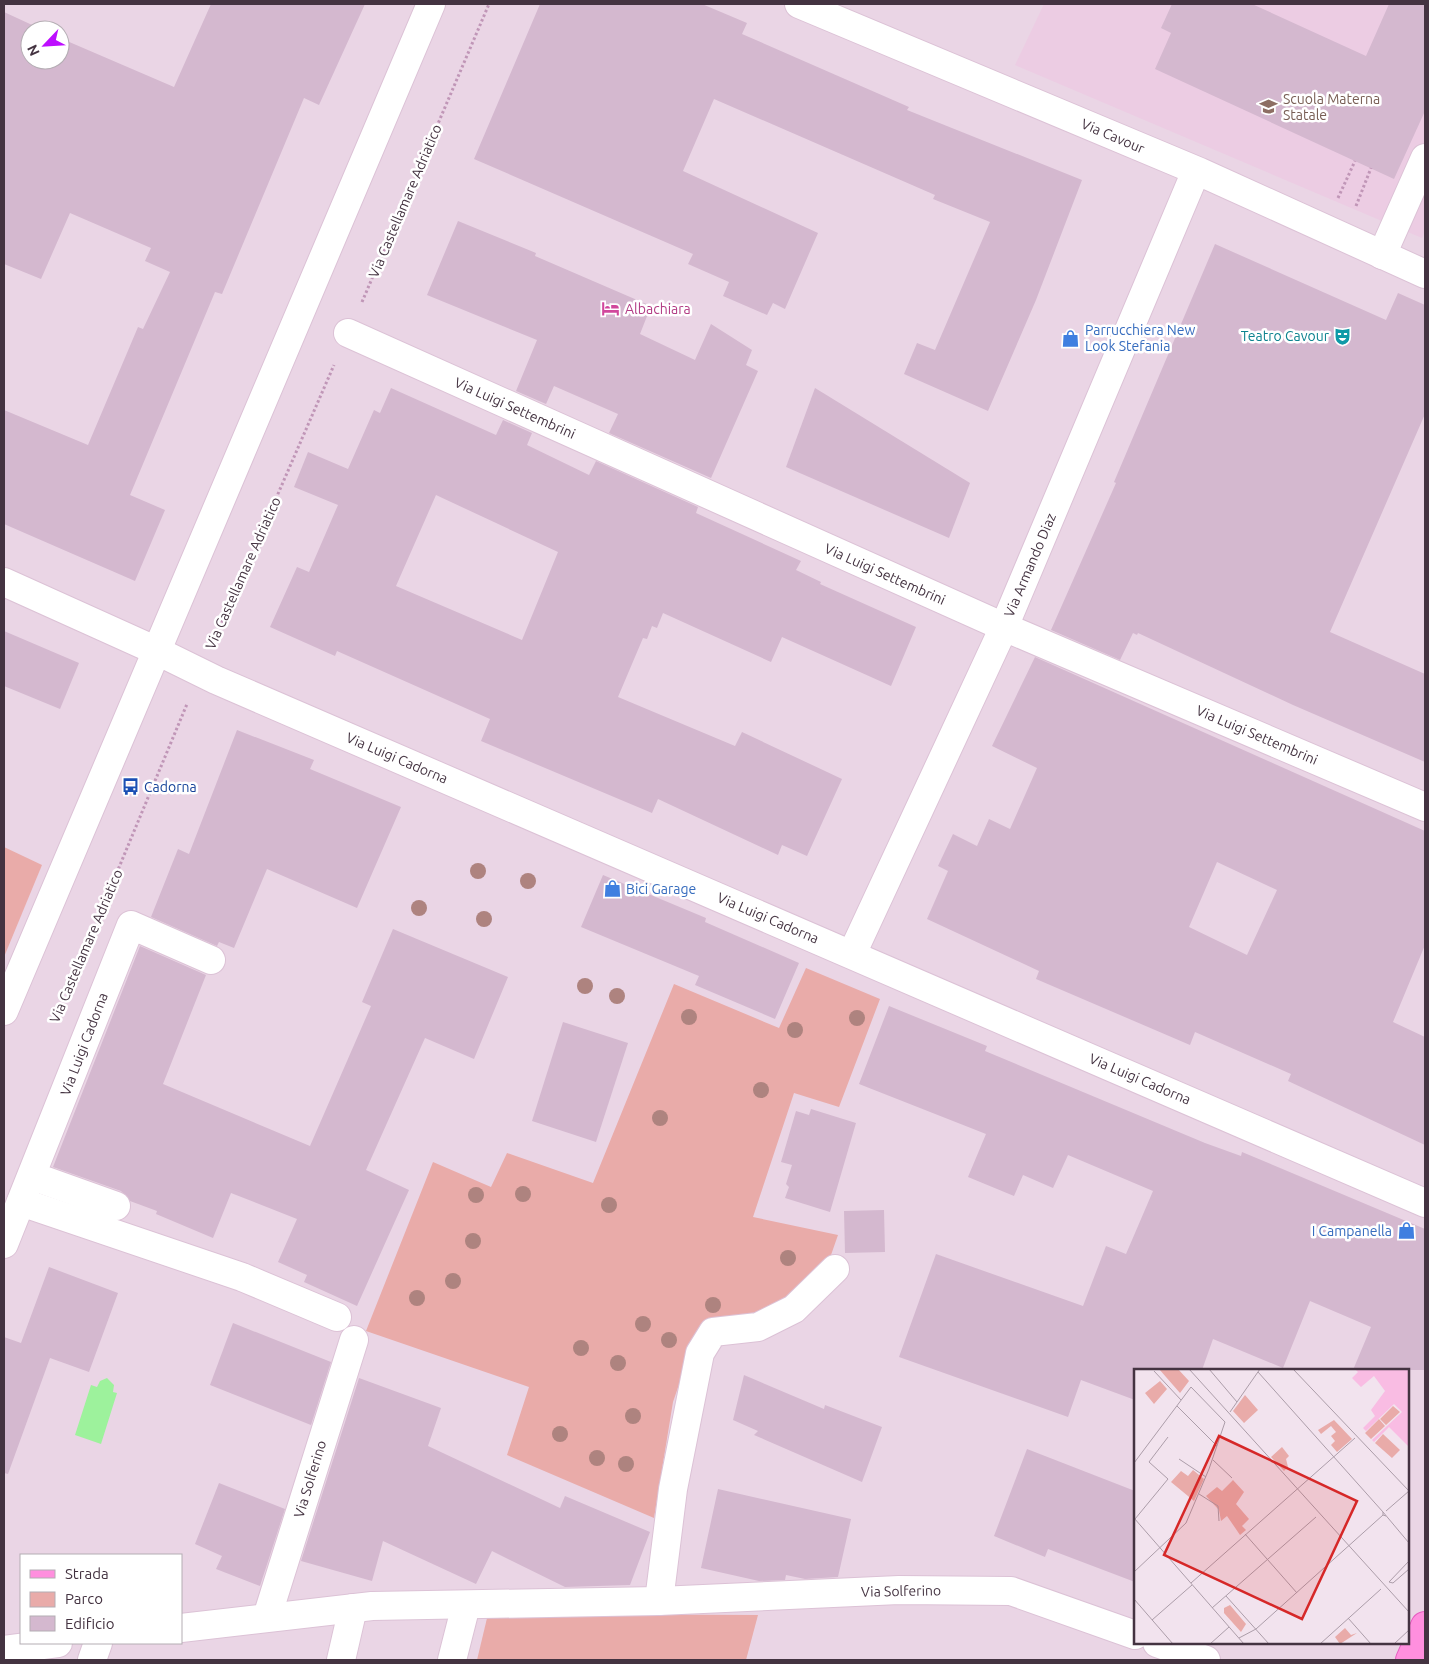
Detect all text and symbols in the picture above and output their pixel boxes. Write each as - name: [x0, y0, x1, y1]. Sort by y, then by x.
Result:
- north arrow: [20, 20, 70, 70]
- text: N: [24, 42, 43, 59]
- place label: Scuola Materna Statale: [1283, 91, 1380, 123]
- school or university icon: Scuola Materna Statale: [1259, 97, 1279, 117]
- street label: Via Cavour: [1079, 116, 1148, 157]
- street label: Via Castellamare Adriatico: [365, 122, 445, 280]
- hotel icon: Albachiara: [601, 299, 621, 319]
- place label: Albachiara: [625, 301, 691, 317]
- place label: Parrucchiera New Look Stefania: [1085, 322, 1196, 354]
- theatre icon: Teatro Cavour: [1333, 326, 1353, 346]
- shop icon: Parrucchiera New Look Stefania: [1061, 328, 1081, 348]
- place label: Teatro Cavour: [1241, 328, 1330, 344]
- street label: Via Luigi Settembrini: [452, 374, 578, 442]
- street label: Via Castellamare Adriatico: [202, 494, 284, 652]
- street label: Via Armando Diaz: [1001, 511, 1059, 619]
- street label: Via Luigi Settembrini: [822, 540, 948, 608]
- street label: Via Luigi Settembrini: [1194, 702, 1320, 768]
- street label: Via Luigi Cadorna: [344, 729, 450, 787]
- bus stop icon: Cadorna: [120, 777, 140, 797]
- place label: Cadorna: [144, 779, 197, 795]
- street label: Via Castellamare Adriatico: [46, 867, 126, 1025]
- shop icon: Bici Garage: [602, 879, 622, 899]
- place label: Bici Garage: [626, 881, 696, 897]
- street label: Via Luigi Cadorna: [715, 889, 821, 947]
- street label: Via Luigi Cadorna: [57, 990, 111, 1098]
- street label: Via Luigi Cadorna: [1087, 1050, 1193, 1108]
- shop icon: I Campanella: [1396, 1221, 1416, 1241]
- place label: I Campanella: [1312, 1223, 1392, 1239]
- inset map: [1134, 1369, 1409, 1644]
- street label: Via Solferino: [291, 1438, 329, 1520]
- legend: [20, 1554, 182, 1644]
- text: Strada: [65, 1565, 109, 1582]
- street label: Via Solferino: [861, 1582, 941, 1600]
- text: Parco: [65, 1590, 103, 1607]
- text: Edificio: [65, 1615, 114, 1632]

